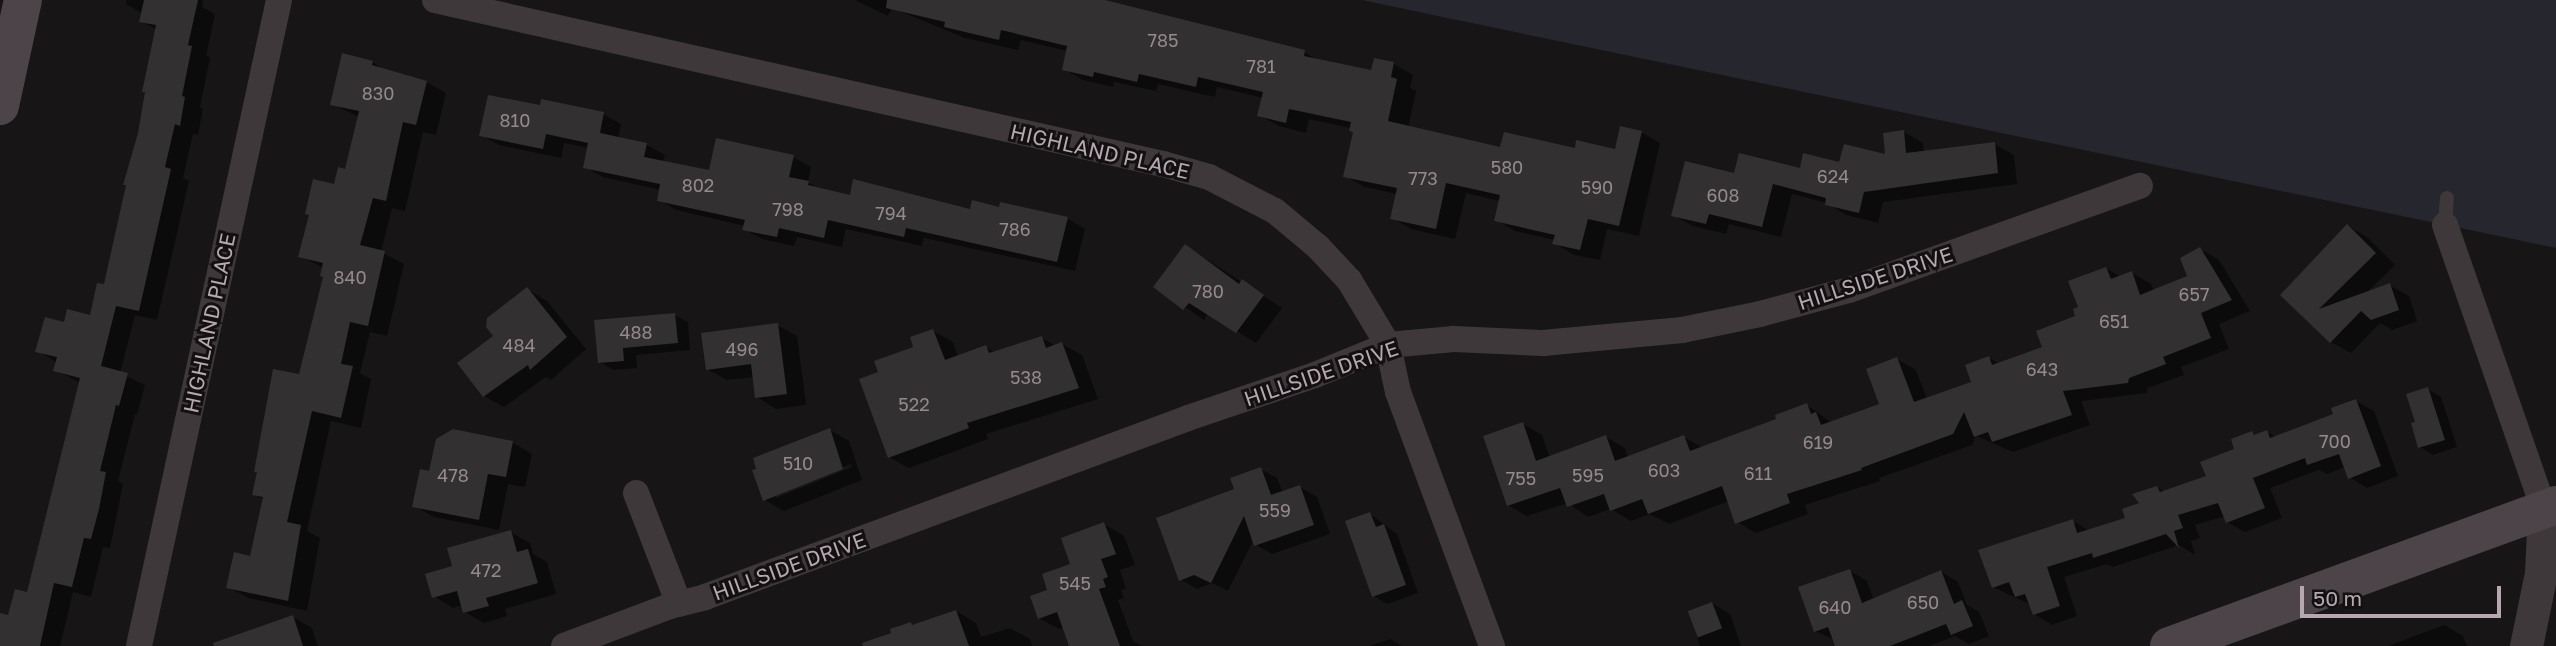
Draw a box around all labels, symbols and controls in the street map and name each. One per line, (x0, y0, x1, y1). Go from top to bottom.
house number: 785 (1148, 29, 1178, 51)
house number: 781 (1246, 55, 1276, 77)
house number: 830 (362, 82, 394, 104)
house number: 810 (500, 109, 530, 131)
street label: HIGHLAND PLACE (1008, 118, 1192, 184)
house number: 580 (1491, 156, 1523, 178)
house number: 624 (1817, 165, 1849, 187)
house number: 773 (1408, 167, 1438, 189)
house number: 802 (682, 174, 714, 196)
house number: 590 (1581, 176, 1613, 198)
house number: 608 (1706, 184, 1740, 206)
house number: 798 (772, 198, 804, 220)
house number: 794 (875, 202, 907, 224)
house number: 786 (999, 218, 1031, 240)
street label: HIGHLAND PLACE (178, 231, 240, 415)
street label: HILLSIDE DRIVE (1794, 241, 1956, 315)
house number: 840 (333, 266, 367, 288)
house number: 780 (1192, 280, 1224, 302)
house number: 657 (2179, 283, 2209, 305)
house number: 651 (2099, 310, 2129, 332)
house number: 488 (620, 321, 652, 343)
house number: 484 (503, 334, 535, 356)
street label: HILLSIDE DRIVE (1241, 335, 1401, 411)
house number: 496 (726, 338, 758, 360)
house number: 643 (2026, 358, 2058, 380)
house number: 538 (1010, 366, 1042, 388)
house number: 522 (898, 393, 930, 415)
house number: 700 (2319, 430, 2351, 452)
house number: 619 (1803, 431, 1833, 453)
house number: 510 (783, 452, 813, 474)
house number: 603 (1648, 459, 1680, 481)
house number: 611 (1744, 462, 1772, 484)
house number: 478 (437, 464, 469, 486)
house number: 595 (1572, 464, 1604, 486)
house number: 755 (1506, 467, 1536, 489)
house number: 559 (1259, 499, 1291, 521)
street label: HILLSIDE DRIVE (709, 527, 869, 605)
house number: 472 (471, 559, 501, 581)
house number: 545 (1059, 572, 1091, 594)
scale bar (2304, 572, 2505, 616)
text: 50 m (2313, 585, 2362, 611)
house number: 650 (1907, 591, 1939, 613)
house number: 640 (1818, 596, 1852, 618)

